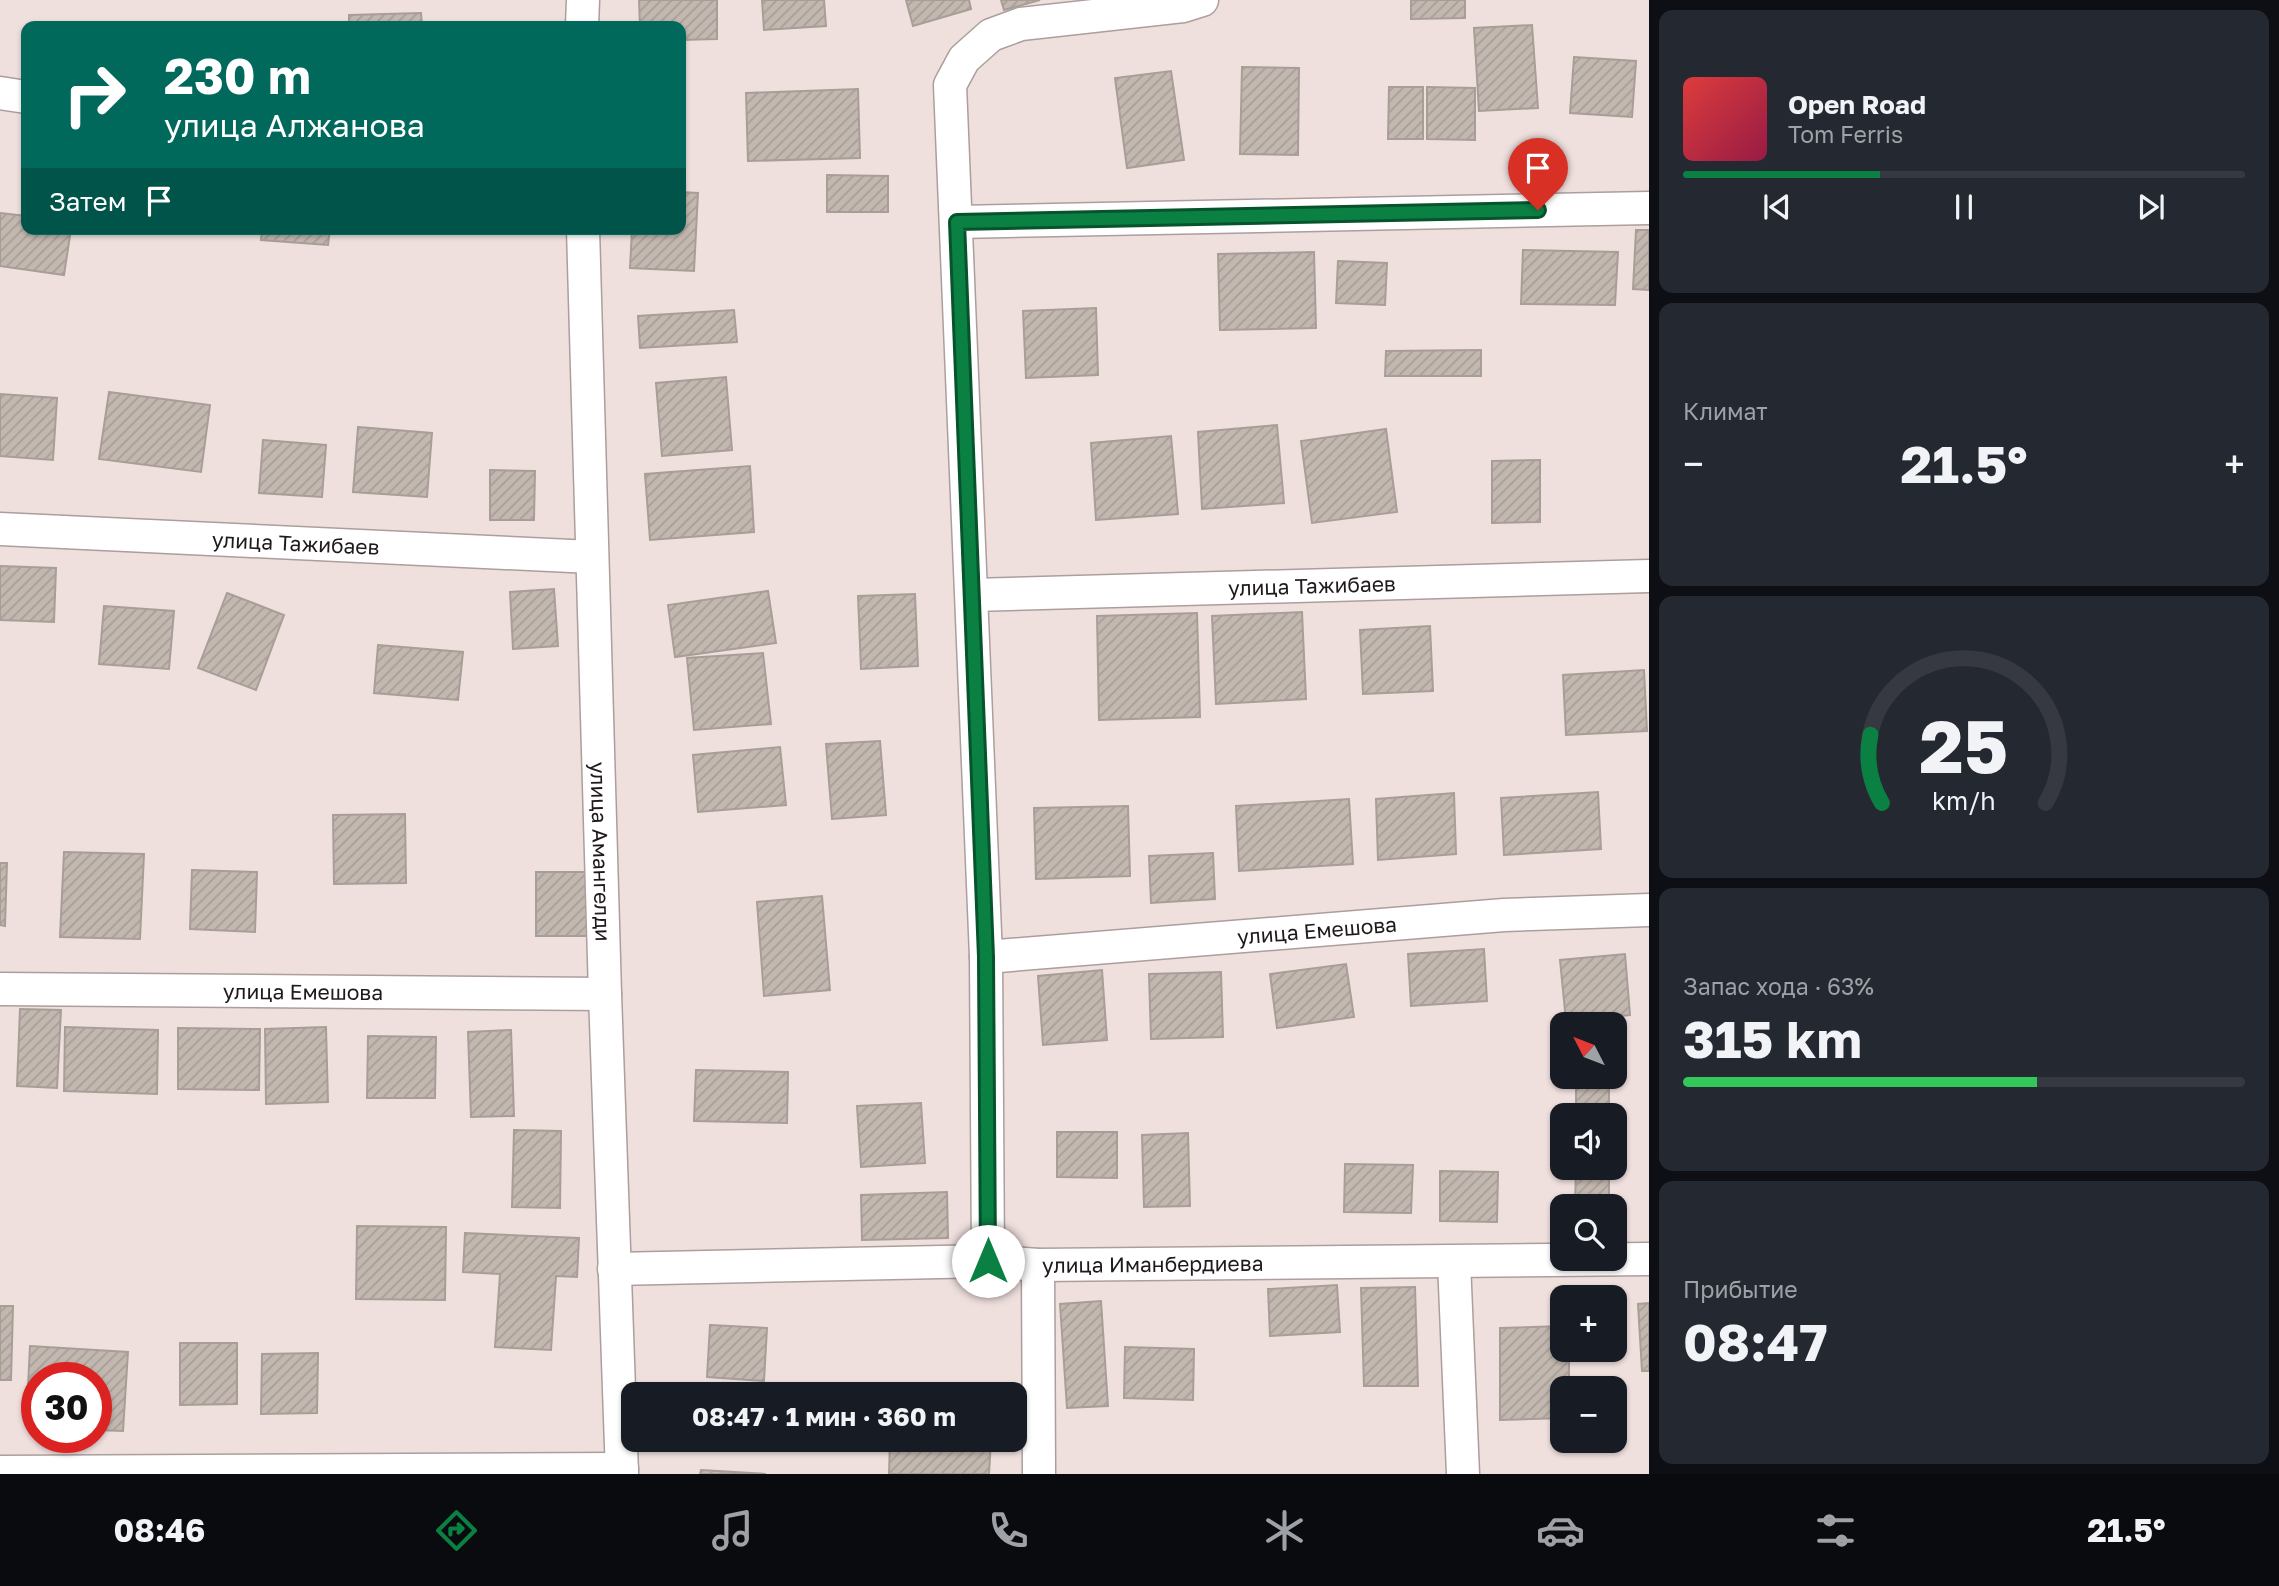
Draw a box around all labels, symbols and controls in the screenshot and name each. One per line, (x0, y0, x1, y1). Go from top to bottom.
text: 230 m (164, 46, 311, 105)
icon: right (49, 49, 140, 140)
text: Open Road (1788, 89, 1926, 120)
text: улица Алжанова (164, 106, 425, 144)
text: Tom Ferris (1788, 120, 1903, 148)
pin (1508, 138, 1568, 210)
icon: arrive (1519, 149, 1557, 187)
icon: arrive (140, 182, 178, 220)
text: Затем (49, 186, 126, 217)
icon: previous (1758, 188, 1796, 226)
icon: pause (1945, 188, 1983, 226)
icon: next (2132, 188, 2170, 226)
text: Климат (1683, 397, 1768, 425)
text: 21.5° (1900, 432, 2028, 494)
text: − (1683, 441, 1704, 486)
text: + (2224, 441, 2245, 486)
street label: улица Тажибаев (211, 526, 380, 560)
street label: улица Тажибаев (1228, 570, 1396, 601)
text: 25 (1920, 702, 2008, 789)
street label: улица Амангелди (585, 761, 616, 942)
text: km/h (1932, 785, 1996, 816)
street label: улица Емешова (1236, 911, 1398, 950)
text: Запас хода · 63% (1683, 972, 1874, 1000)
street label: улица Емешова (223, 978, 383, 1005)
text: 315 km (1683, 1007, 1862, 1069)
north arrow (1550, 1012, 1628, 1088)
map controls (1550, 1012, 1627, 1453)
button: sound (1550, 1103, 1627, 1180)
button: search (1550, 1194, 1627, 1271)
position arrow (951, 1224, 1025, 1298)
street label: улица Иманбердиева (1042, 1250, 1264, 1278)
text: Прибытие (1683, 1275, 1798, 1303)
button: + (1550, 1285, 1627, 1362)
text: 08:47 (1683, 1310, 1828, 1372)
speed limit sign: 30 (21, 1362, 112, 1453)
button: − (1550, 1376, 1627, 1453)
text: 08:47 · 1 мин · 360 m (692, 1401, 956, 1432)
icon: directions (432, 1506, 481, 1555)
icon: music (708, 1506, 757, 1555)
icon: phone (984, 1506, 1033, 1555)
icon: climate (1260, 1506, 1309, 1555)
icon: car (1536, 1506, 1585, 1555)
icon: filters (1811, 1506, 1860, 1555)
text: 08:46 (113, 1511, 205, 1549)
text: 21.5° (2087, 1511, 2166, 1549)

